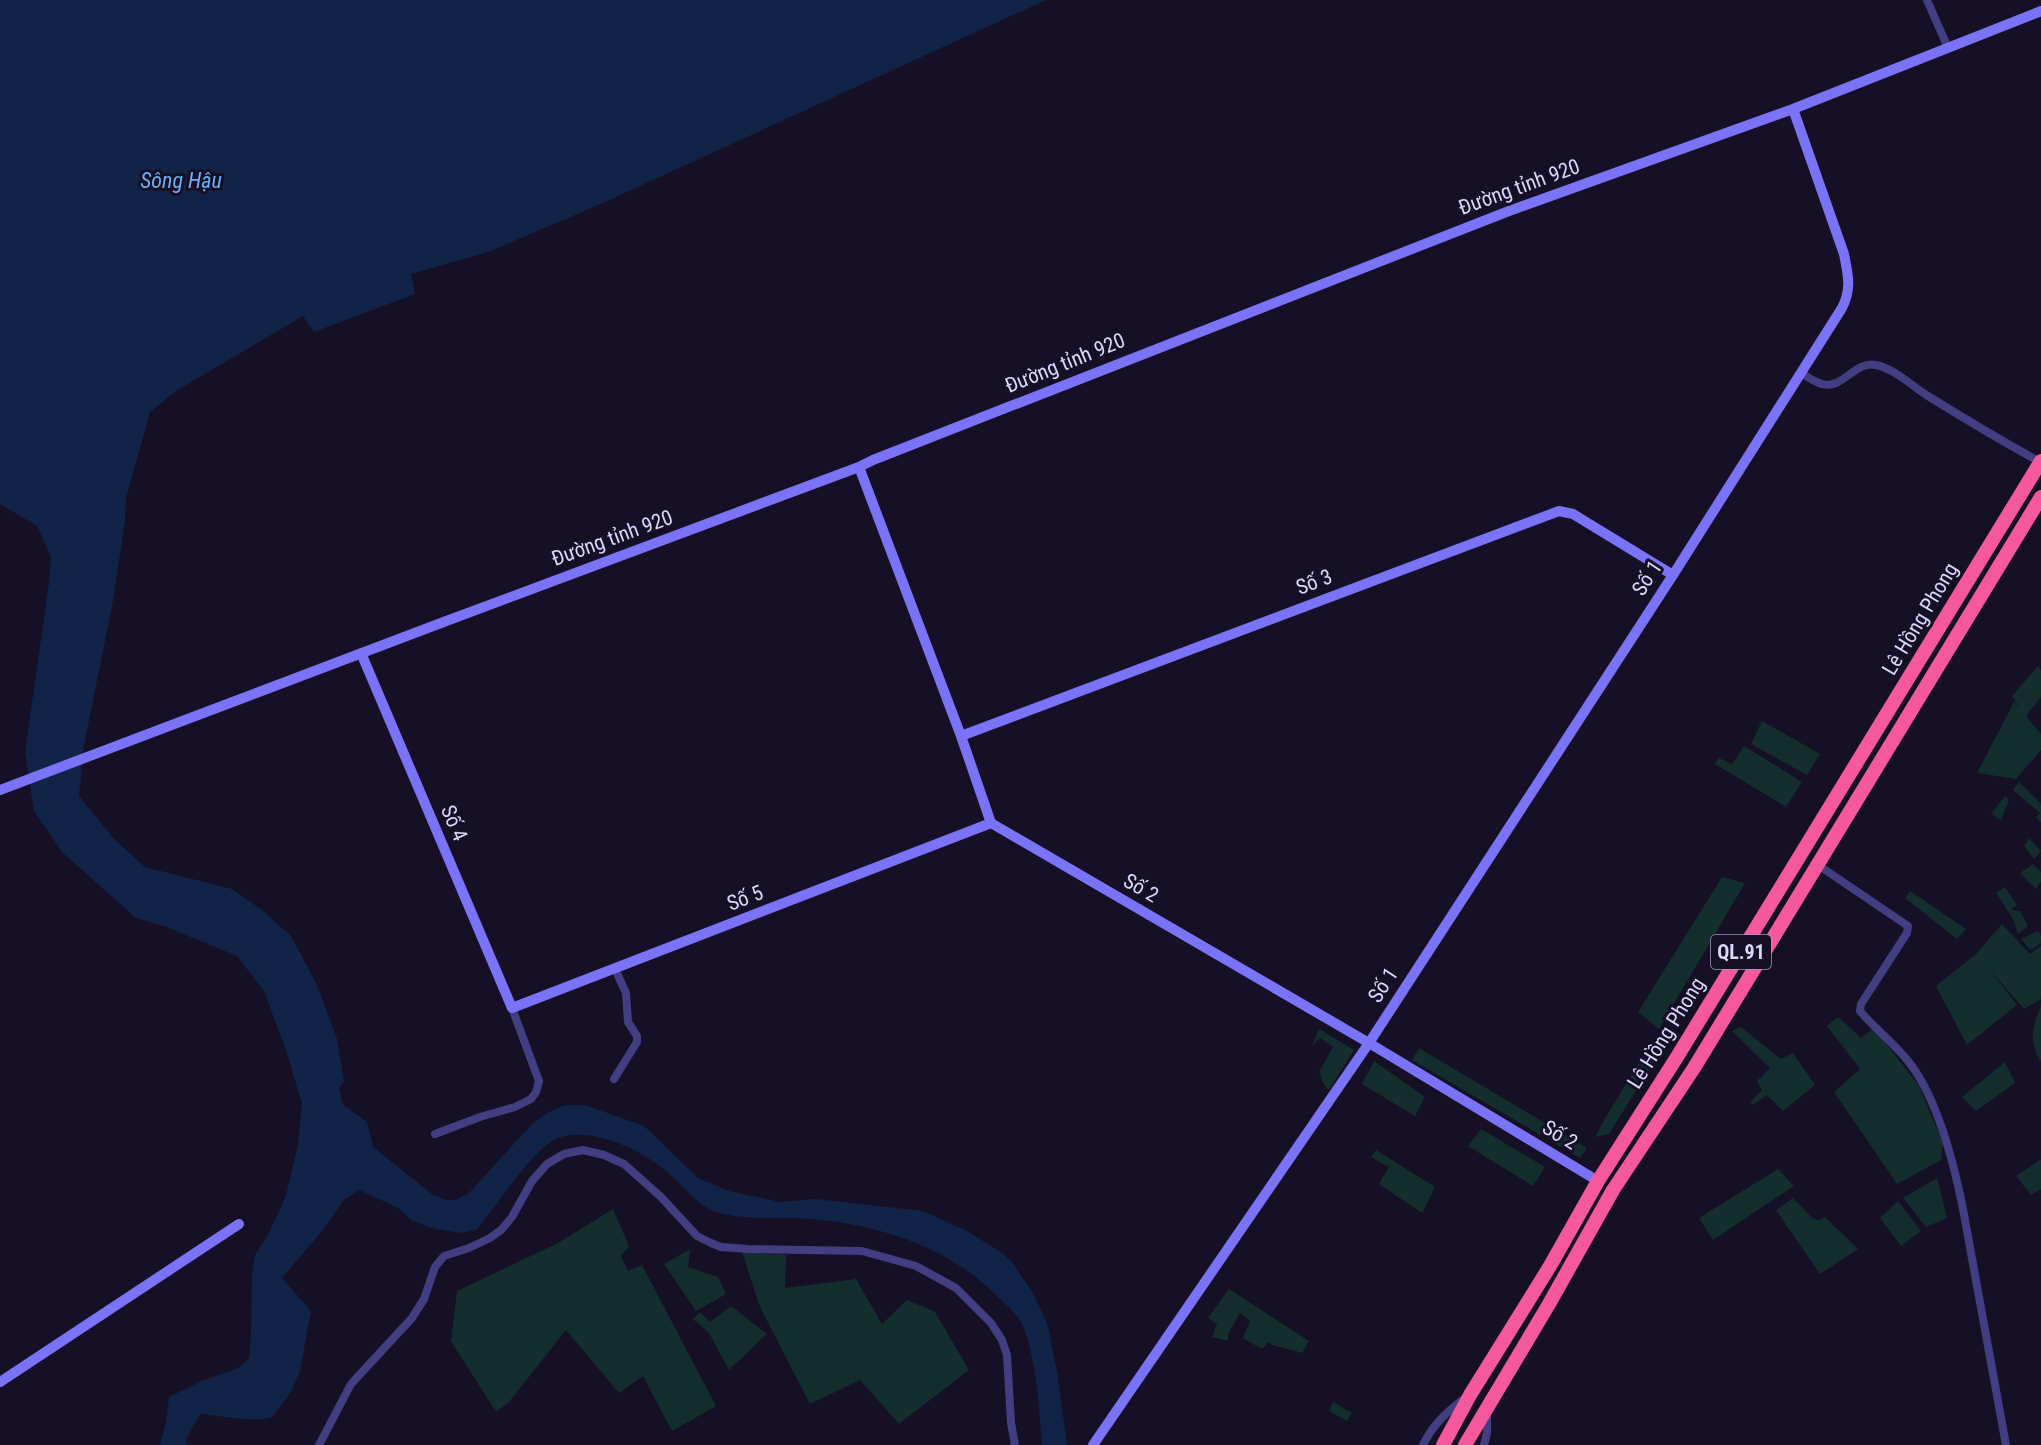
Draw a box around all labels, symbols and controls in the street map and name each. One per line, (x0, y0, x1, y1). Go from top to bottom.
street label: Đường tỉnh 920 (1455, 154, 1583, 220)
water label: Sông Hậu (140, 168, 222, 193)
street label: Đường tỉnh 920 (1002, 328, 1128, 398)
street label: Đường tỉnh 920 (548, 505, 676, 571)
street label: Số 1 (1627, 556, 1667, 600)
street label: Lê Hồng Phong (1877, 559, 1963, 679)
street label: Số 3 (1293, 564, 1335, 600)
street label: Số 4 (436, 801, 472, 845)
street label: Số 2 (1119, 868, 1163, 908)
street label: Số 5 (724, 880, 766, 916)
road number: QL.91 (1711, 935, 1771, 969)
street label: Số 1 (1363, 963, 1403, 1007)
street label: Lê Hồng Phong (1622, 973, 1710, 1093)
street label: Số 2 (1538, 1115, 1582, 1155)

